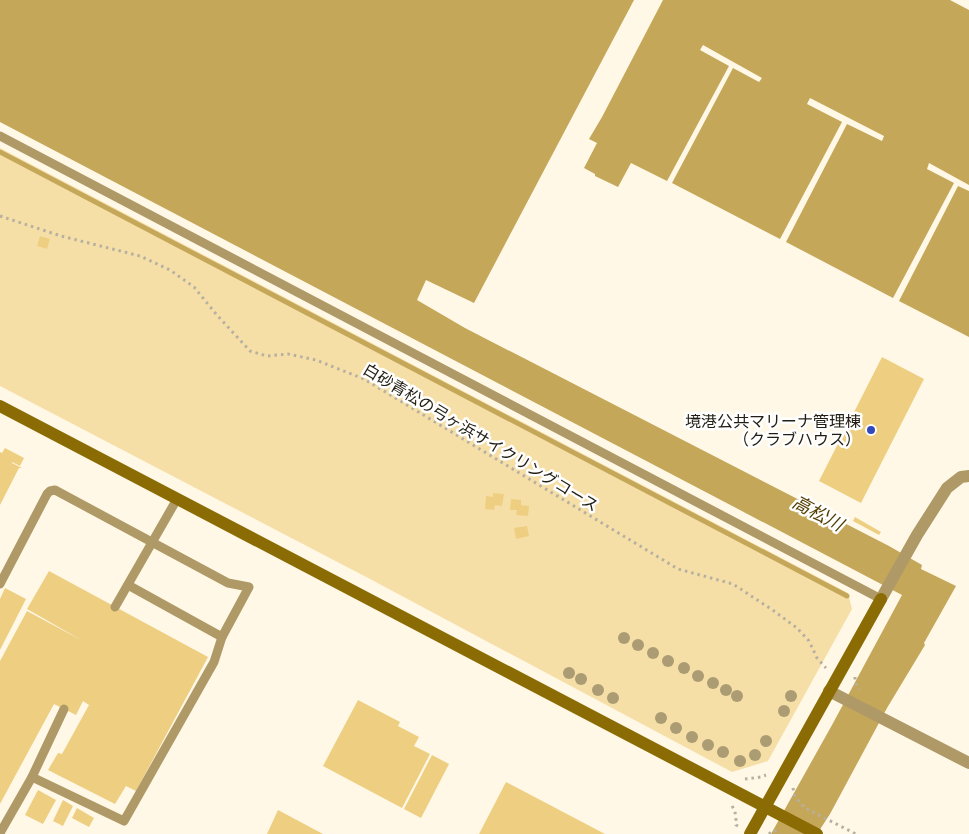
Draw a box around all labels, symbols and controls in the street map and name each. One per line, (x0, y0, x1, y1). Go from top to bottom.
street label: 白砂青松の弓ヶ浜サイクリングコース (360, 359, 602, 515)
place label: 境港公共マリーナ管理棟 （クラブハウス） (685, 411, 861, 449)
marker: 境港公共マリーナ管理棟 （クラブハウス） (865, 424, 877, 436)
water label: 高松川 (789, 490, 849, 537)

